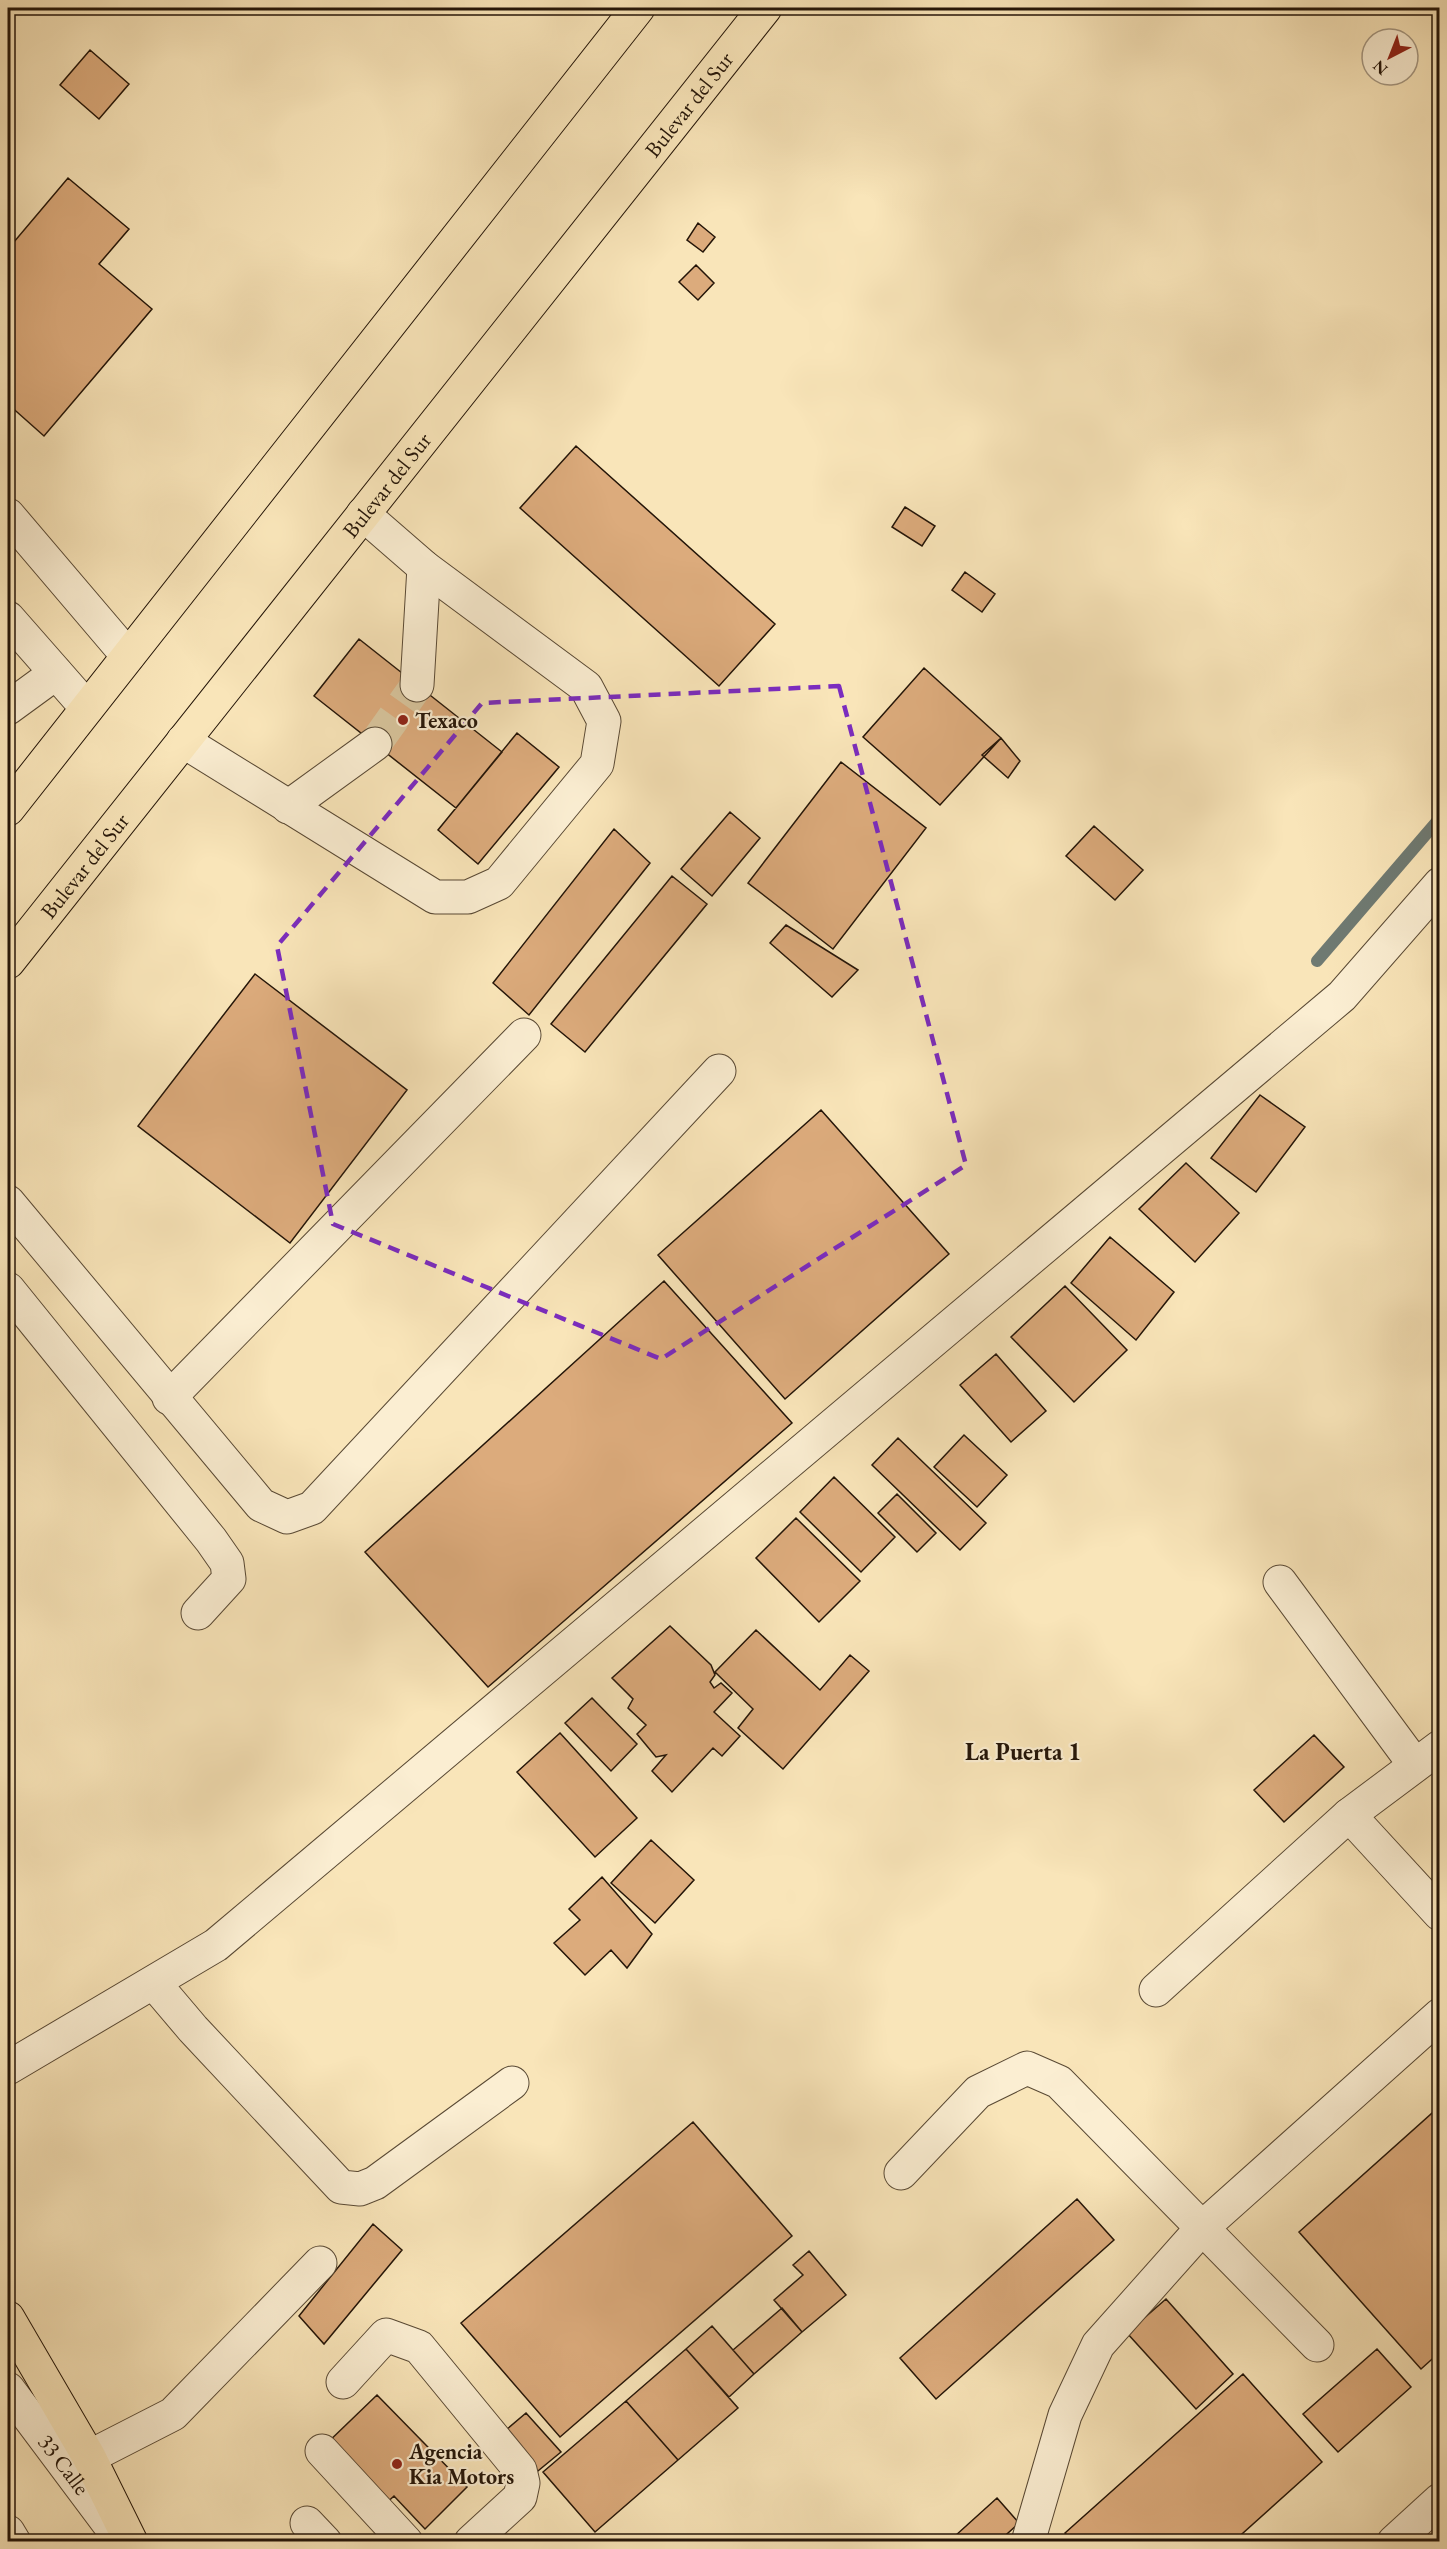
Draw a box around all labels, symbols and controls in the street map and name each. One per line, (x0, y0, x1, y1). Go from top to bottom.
north arrow (1360, 27, 1420, 87)
street label: Bulevar del Sur (638, 45, 740, 163)
text: N (1368, 56, 1392, 80)
street label: Bulevar del Sur (336, 426, 438, 544)
place label: Texaco (415, 706, 478, 735)
marker: Texaco (396, 713, 410, 727)
street label: Bulevar del Sur (34, 806, 136, 924)
district label: La Puerta 1 (965, 1736, 1081, 1767)
street label: 33 Calle (32, 2428, 97, 2501)
place label: Agencia Kia Motors (408, 2437, 514, 2491)
marker: Agencia Kia Motors (390, 2457, 404, 2471)

